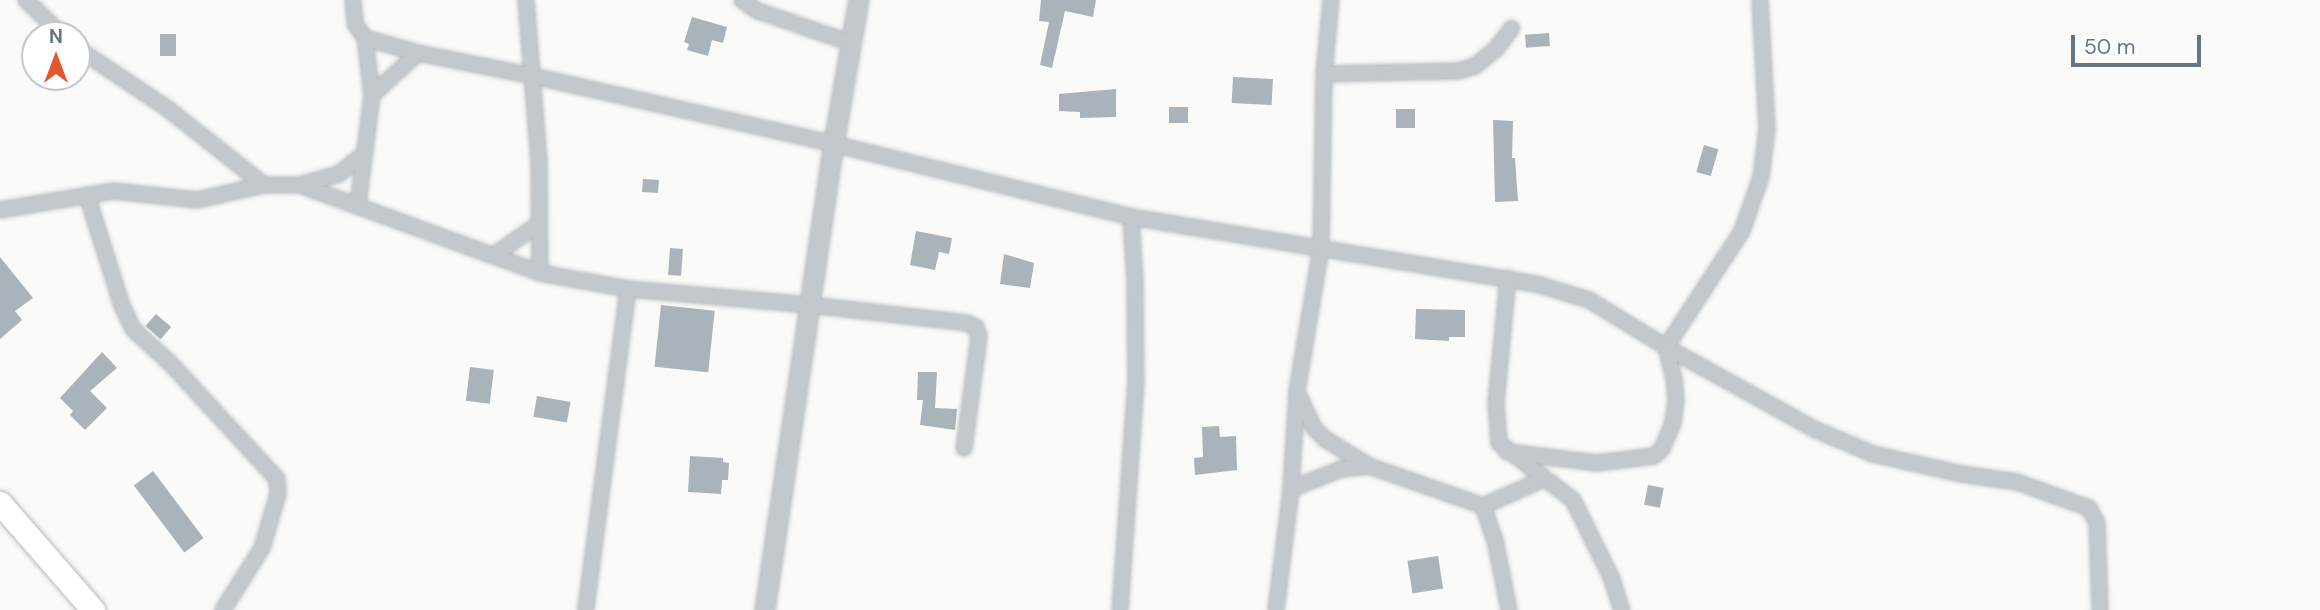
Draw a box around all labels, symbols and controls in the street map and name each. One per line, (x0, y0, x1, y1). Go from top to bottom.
north arrow (21, 21, 91, 91)
scale bar (2075, 21, 2204, 65)
text: N (49, 24, 63, 49)
text: 50 m (2084, 33, 2135, 61)

